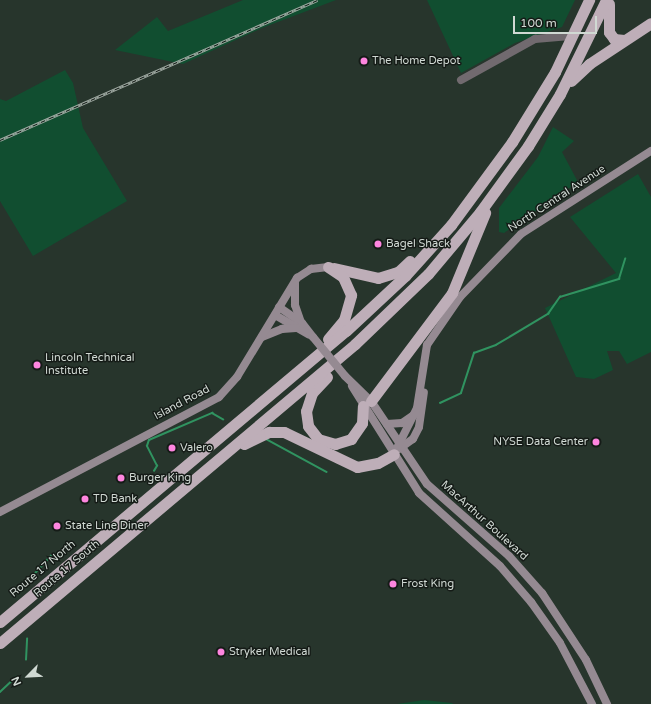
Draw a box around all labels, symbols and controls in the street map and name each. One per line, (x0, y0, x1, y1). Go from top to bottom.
scale bar (515, 8, 599, 34)
text: 100 m (520, 16, 557, 30)
place label: The Home Depot (372, 54, 461, 68)
marker: The Home Depot (359, 56, 369, 66)
street label: North Central Avenue (506, 163, 608, 235)
place label: Bagel Shack (386, 237, 450, 251)
marker: Bagel Shack (373, 239, 383, 249)
place label: Lincoln Technical Institute (45, 352, 135, 378)
marker: Lincoln Technical Institute (32, 360, 42, 370)
street label: Island Road (152, 383, 212, 423)
place label: NYSE Data Center (493, 435, 588, 449)
marker: NYSE Data Center (591, 437, 601, 447)
place label: Valero (180, 441, 213, 455)
marker: Valero (167, 443, 177, 453)
place label: Burger King (129, 471, 191, 485)
marker: Burger King (116, 473, 126, 483)
street label: MacArthur Boulevard (438, 478, 530, 564)
place label: TD Bank (93, 492, 137, 506)
marker: TD Bank (80, 494, 90, 504)
place label: State Line Diner (65, 519, 148, 533)
marker: State Line Diner (52, 521, 62, 531)
street label: Route 17 North (8, 538, 78, 600)
street label: Route 17 South (31, 538, 103, 600)
place label: Frost King (401, 577, 454, 591)
marker: Frost King (388, 579, 398, 589)
place label: Stryker Medical (229, 645, 310, 659)
marker: Stryker Medical (216, 647, 226, 657)
north arrow (8, 656, 48, 696)
text: N (9, 674, 24, 688)

